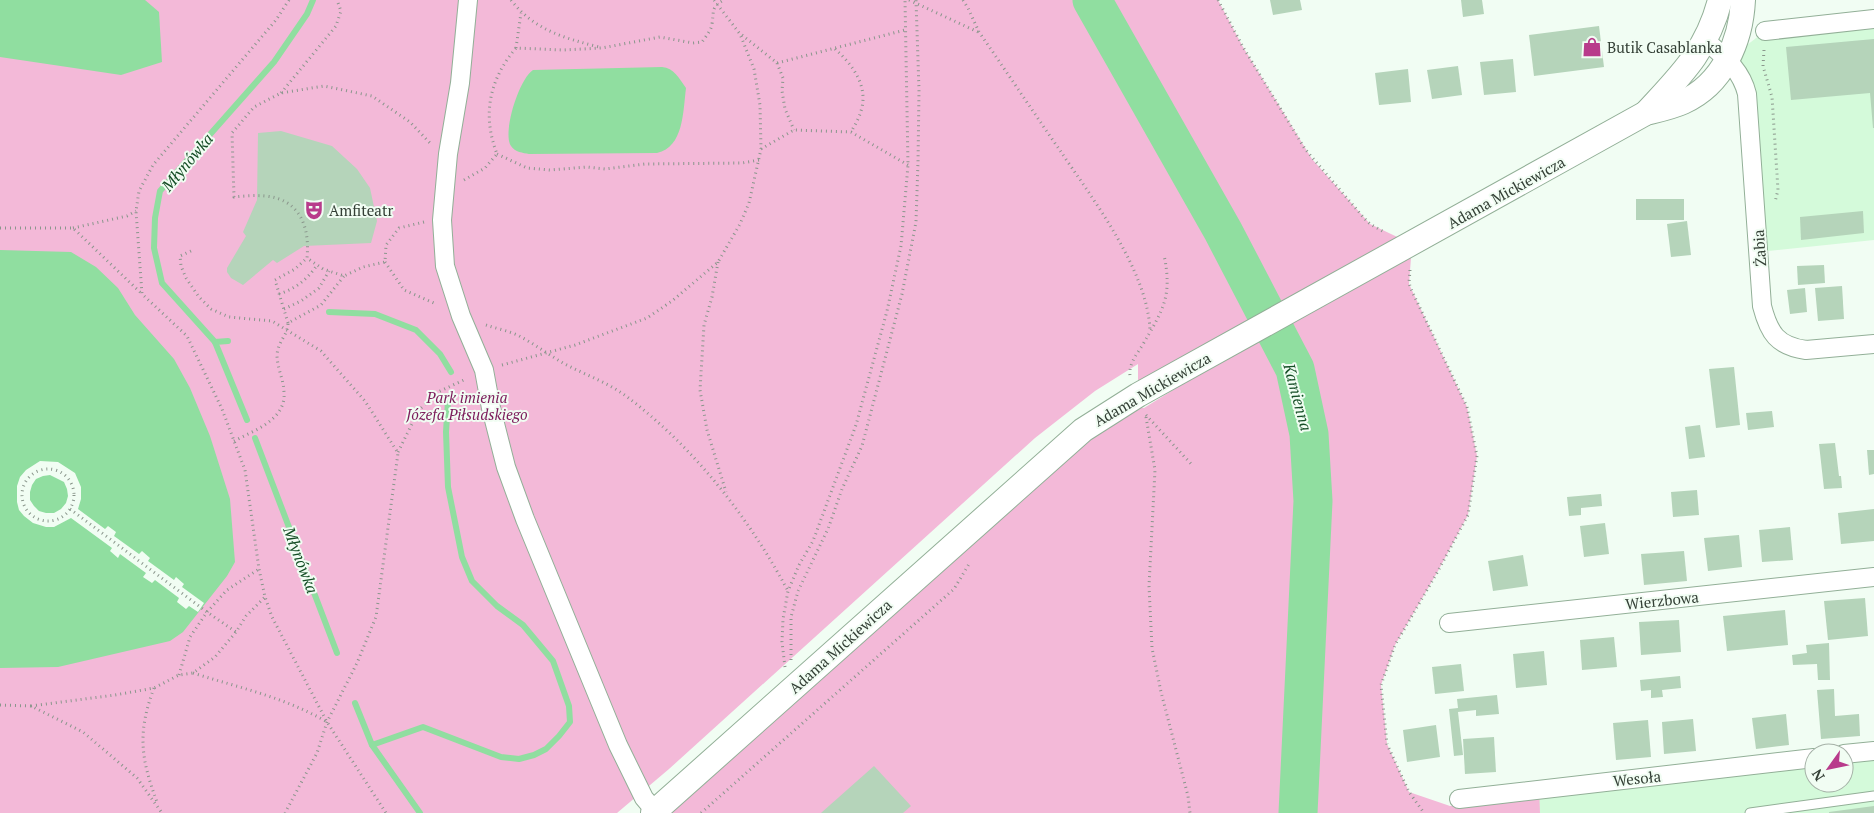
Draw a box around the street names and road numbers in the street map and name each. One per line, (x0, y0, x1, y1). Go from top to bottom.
street label: Adama Mickiewicza (1444, 151, 1569, 233)
street label: Żabia (1748, 228, 1770, 267)
street label: Adama Mickiewicza (1090, 347, 1214, 431)
street label: Wierzbowa (1624, 586, 1700, 614)
street label: Adama Mickiewicza (784, 594, 896, 697)
street label: Wesoła (1612, 766, 1662, 790)

